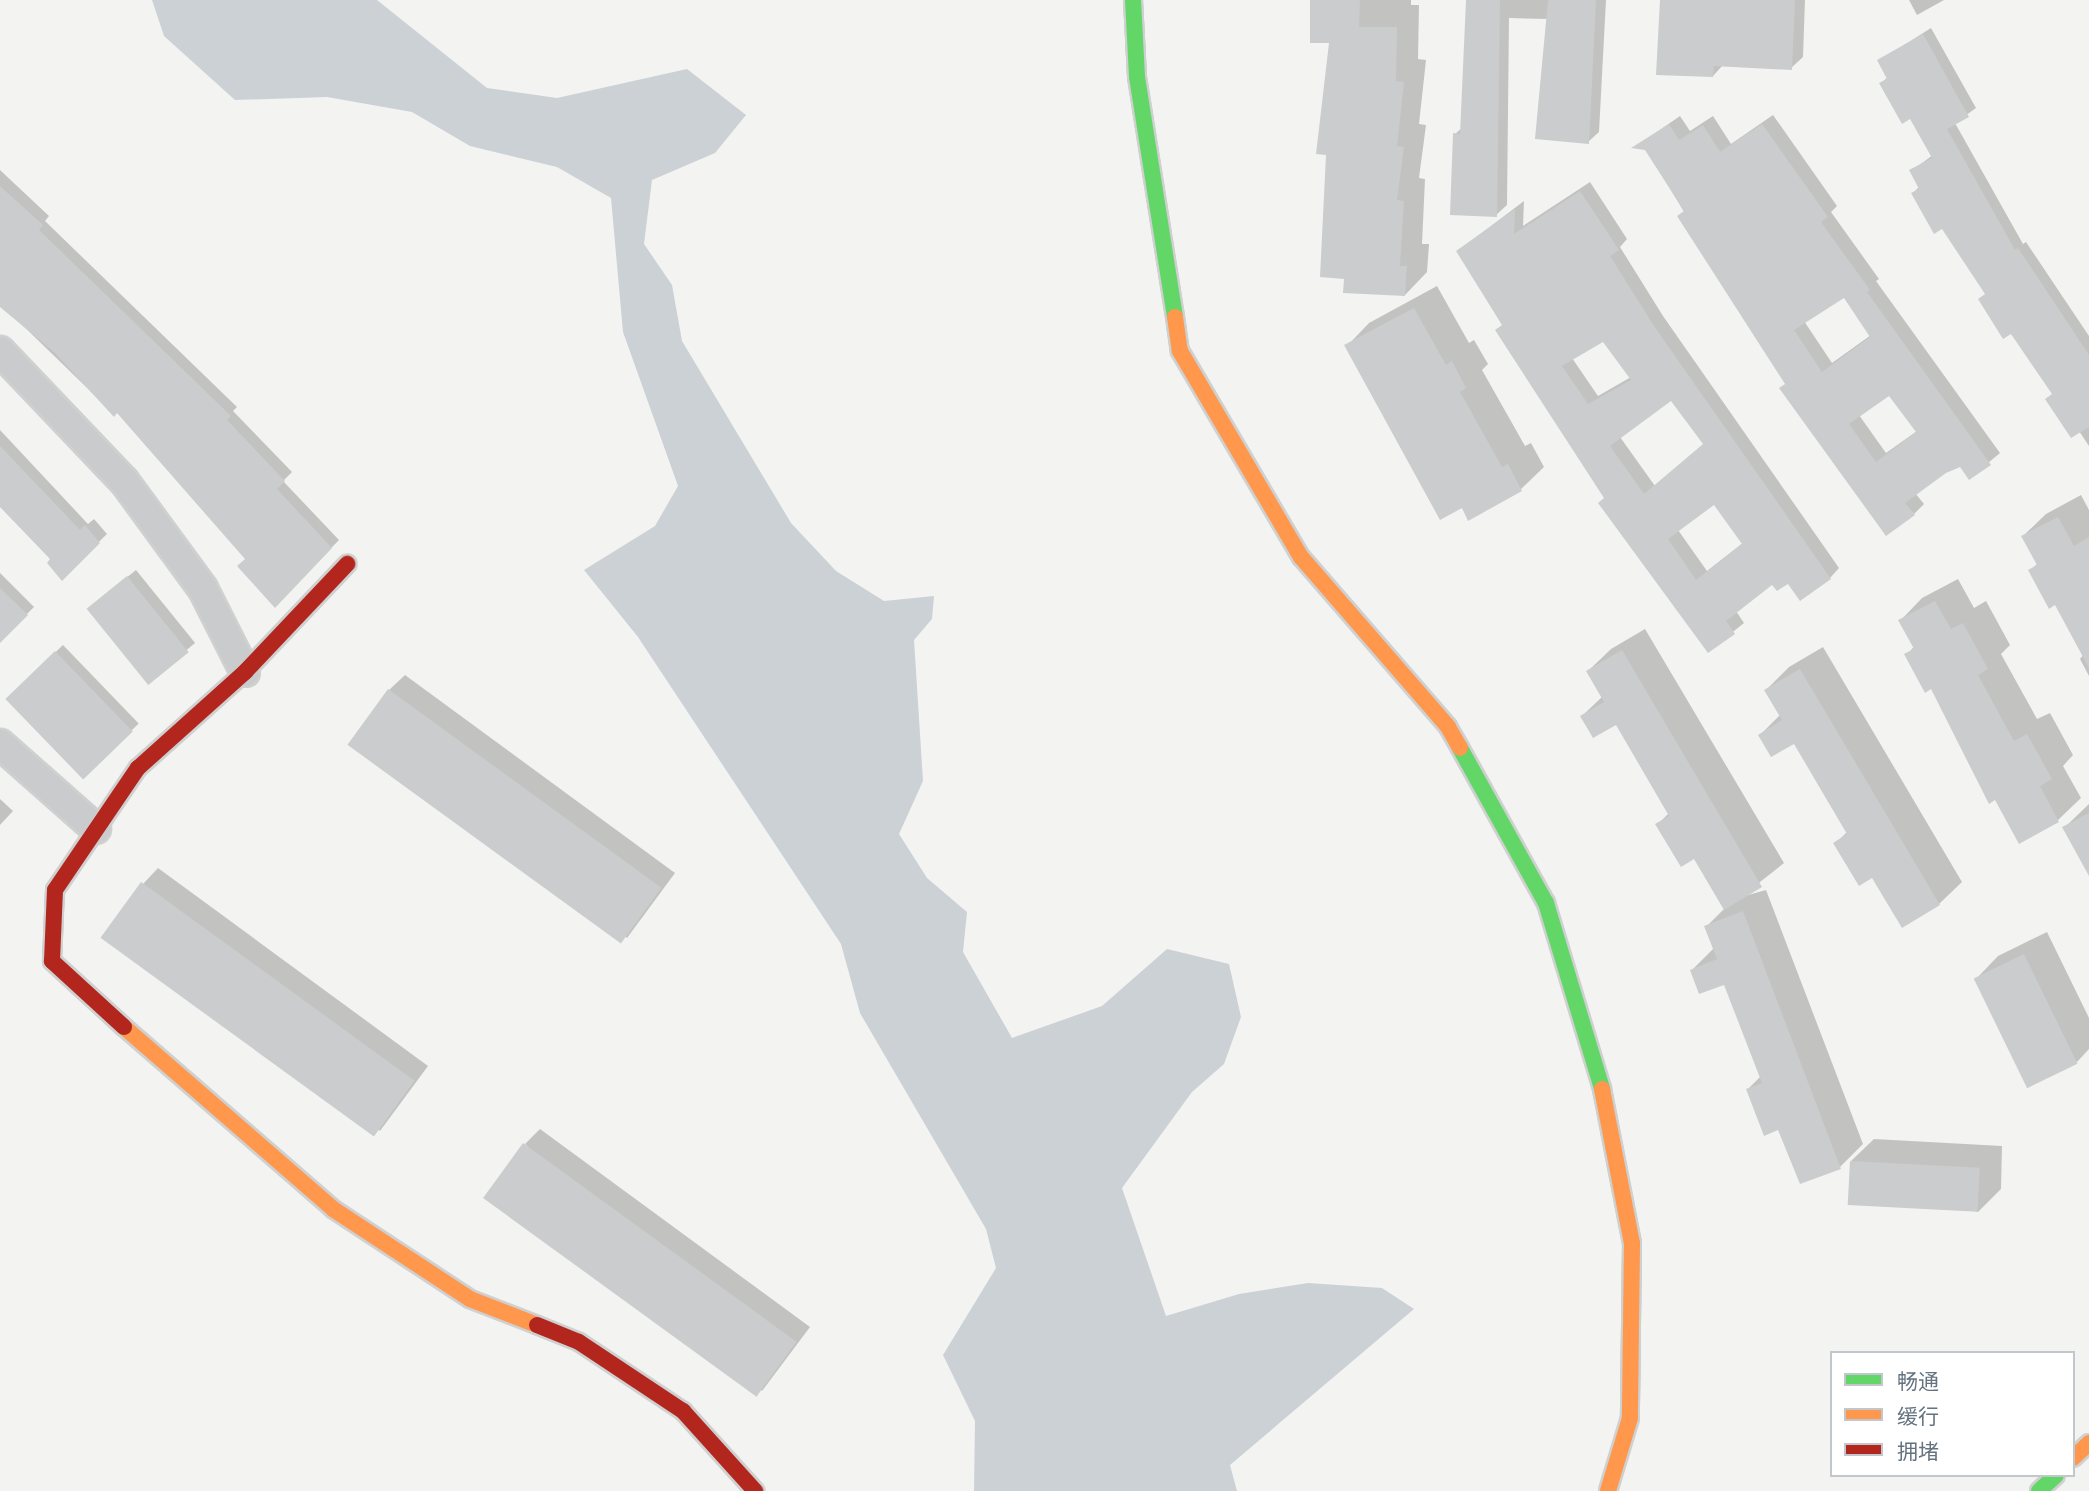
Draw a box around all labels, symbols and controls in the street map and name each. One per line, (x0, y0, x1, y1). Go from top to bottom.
legend (1830, 1351, 2075, 1477)
text: 畅通 (1897, 1368, 1939, 1395)
text: 缓行 (1897, 1403, 1939, 1430)
text: 拥堵 (1897, 1438, 1939, 1465)

